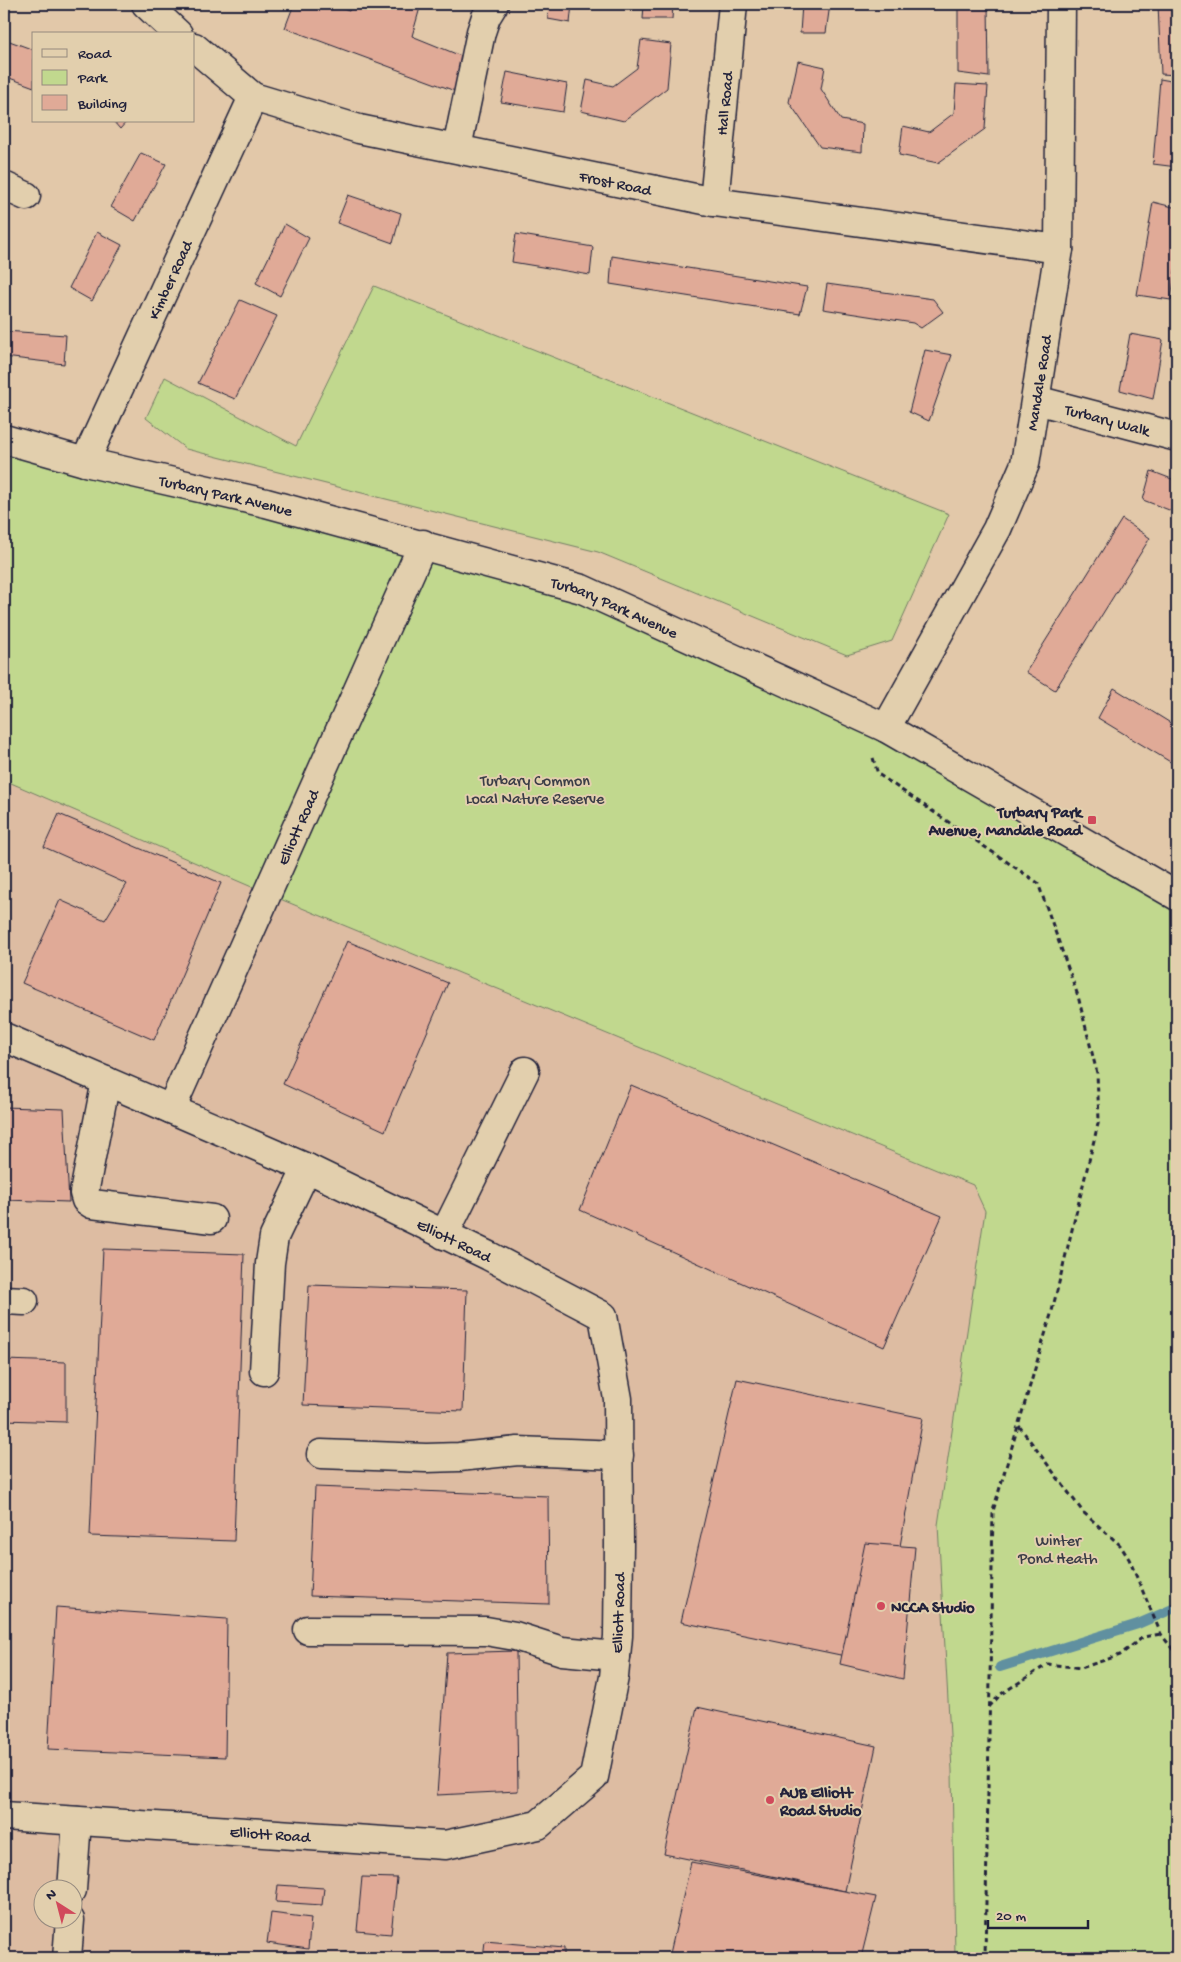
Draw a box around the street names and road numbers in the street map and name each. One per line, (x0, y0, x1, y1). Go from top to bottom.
street label: Hall Road (714, 69, 740, 136)
street label: Frost Road (576, 168, 654, 202)
street label: Kimber Road (146, 237, 199, 323)
street label: Mandale Road (1024, 332, 1058, 432)
street label: Turbary Walk (1061, 402, 1153, 443)
street label: Turbary Park Avenue (156, 473, 295, 523)
street label: Turbary Park Avenue (547, 575, 681, 645)
street label: Elliott Road (275, 786, 326, 869)
street label: Elliott Road (413, 1216, 495, 1269)
street label: Elliott Road (610, 1571, 631, 1654)
street label: Elliott Road (229, 1824, 312, 1849)

